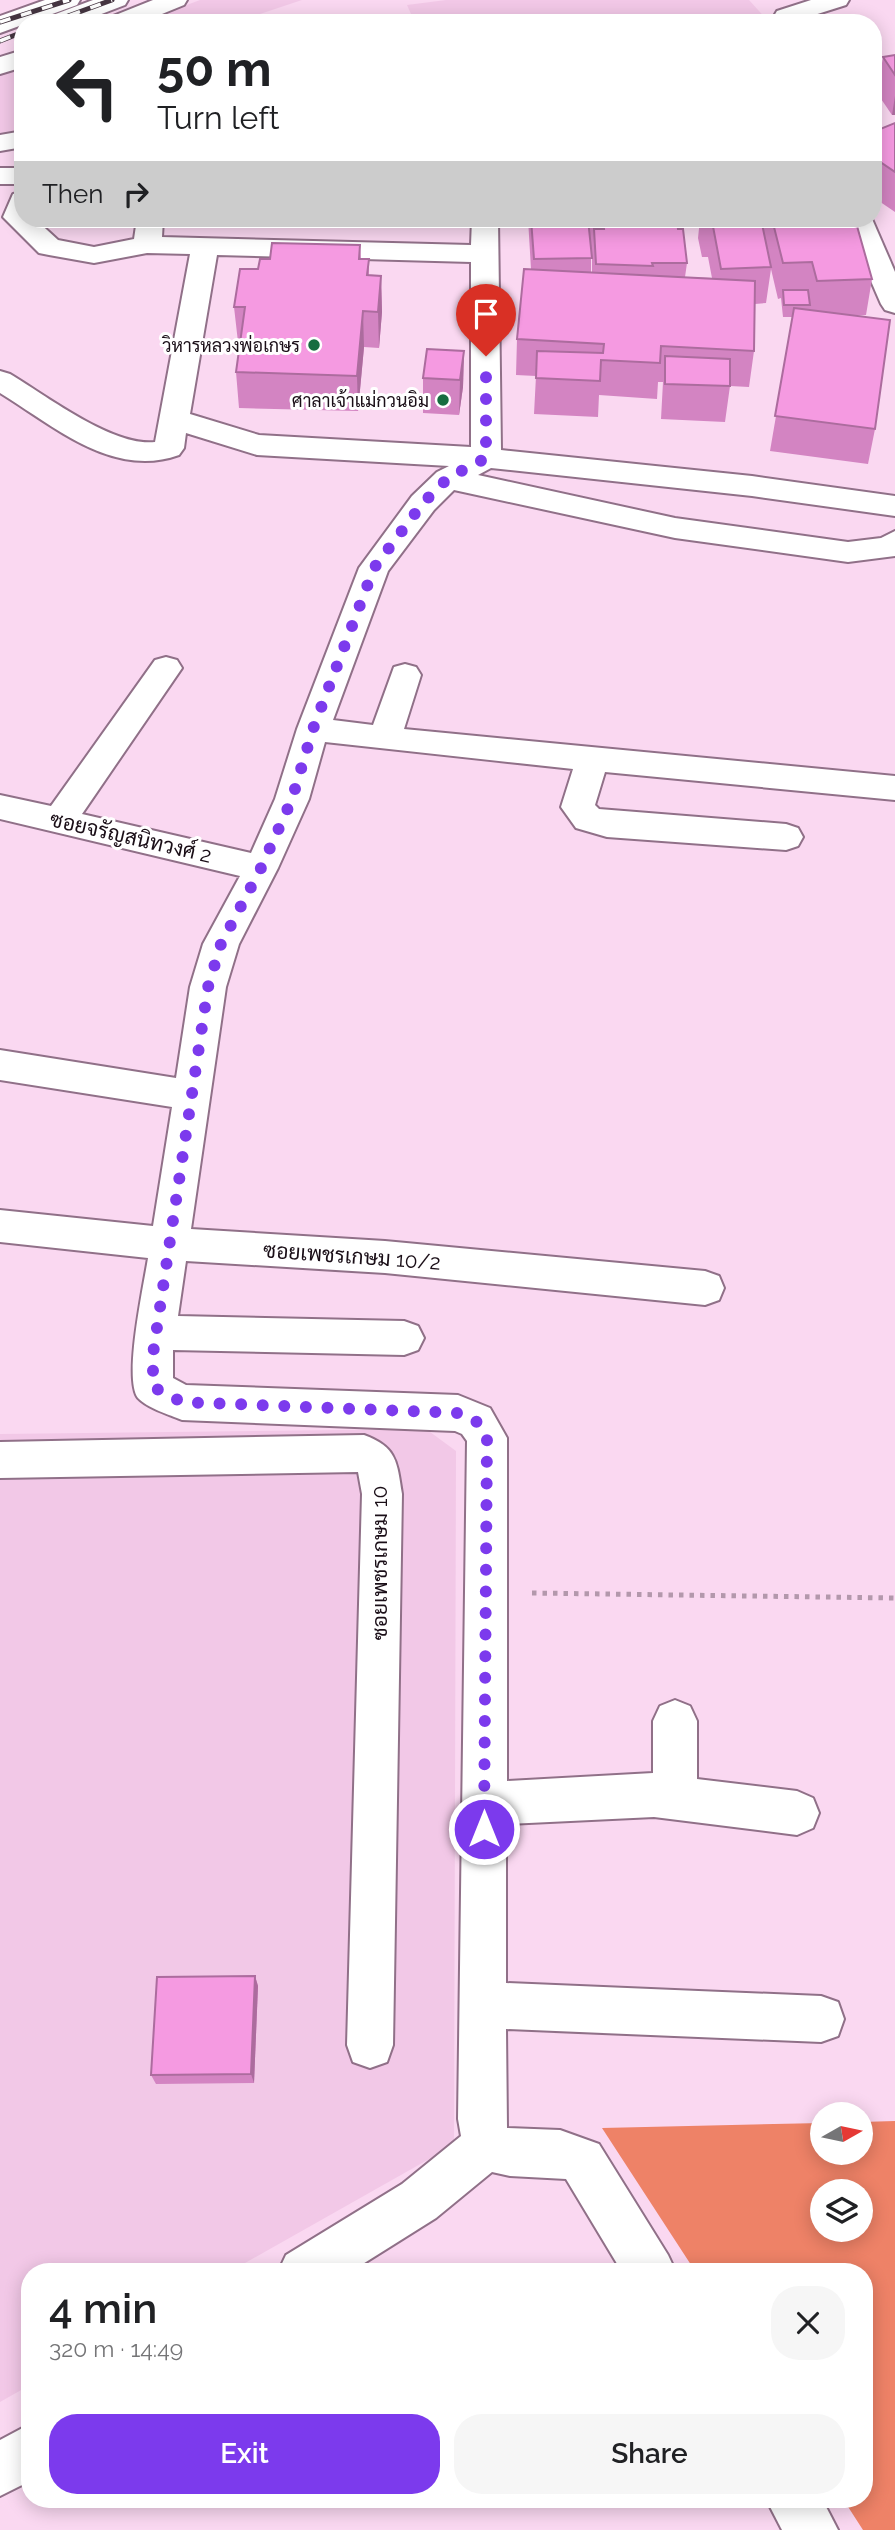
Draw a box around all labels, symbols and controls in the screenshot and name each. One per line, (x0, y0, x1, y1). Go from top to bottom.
text: 50 m (157, 40, 272, 97)
icon: left (42, 42, 133, 133)
text: Turn left (157, 99, 279, 136)
icon: right (117, 175, 155, 213)
text: Then (42, 179, 103, 209)
pin (456, 284, 516, 356)
icon: arrive (467, 295, 505, 333)
place label: วิหารหลวงพ่อเกษร (161, 334, 300, 356)
marker: วิหารหลวงพ่อเกษร (306, 337, 322, 353)
place label: ศาลาเจ้าแม่กวนอิม (292, 389, 429, 411)
marker: ศาลาเจ้าแม่กวนอิม (435, 392, 451, 408)
street label: ซอยจรัญสนิทวงศ์ 2 (48, 805, 214, 868)
street label: ซอยเพชรเกษม 10/2 (263, 1237, 441, 1275)
street label: ซอยเพชรเกษม 10 (367, 1486, 392, 1640)
position arrow (447, 1792, 521, 1866)
north arrow (810, 2102, 873, 2165)
map controls (810, 2102, 873, 2242)
button: layers (810, 2179, 873, 2242)
text: 4 min (49, 2284, 157, 2333)
button: close (771, 2286, 845, 2360)
text: 320 m · 14:49 (49, 2335, 183, 2362)
button: Exit (49, 2414, 440, 2494)
button: Share (454, 2414, 845, 2494)

